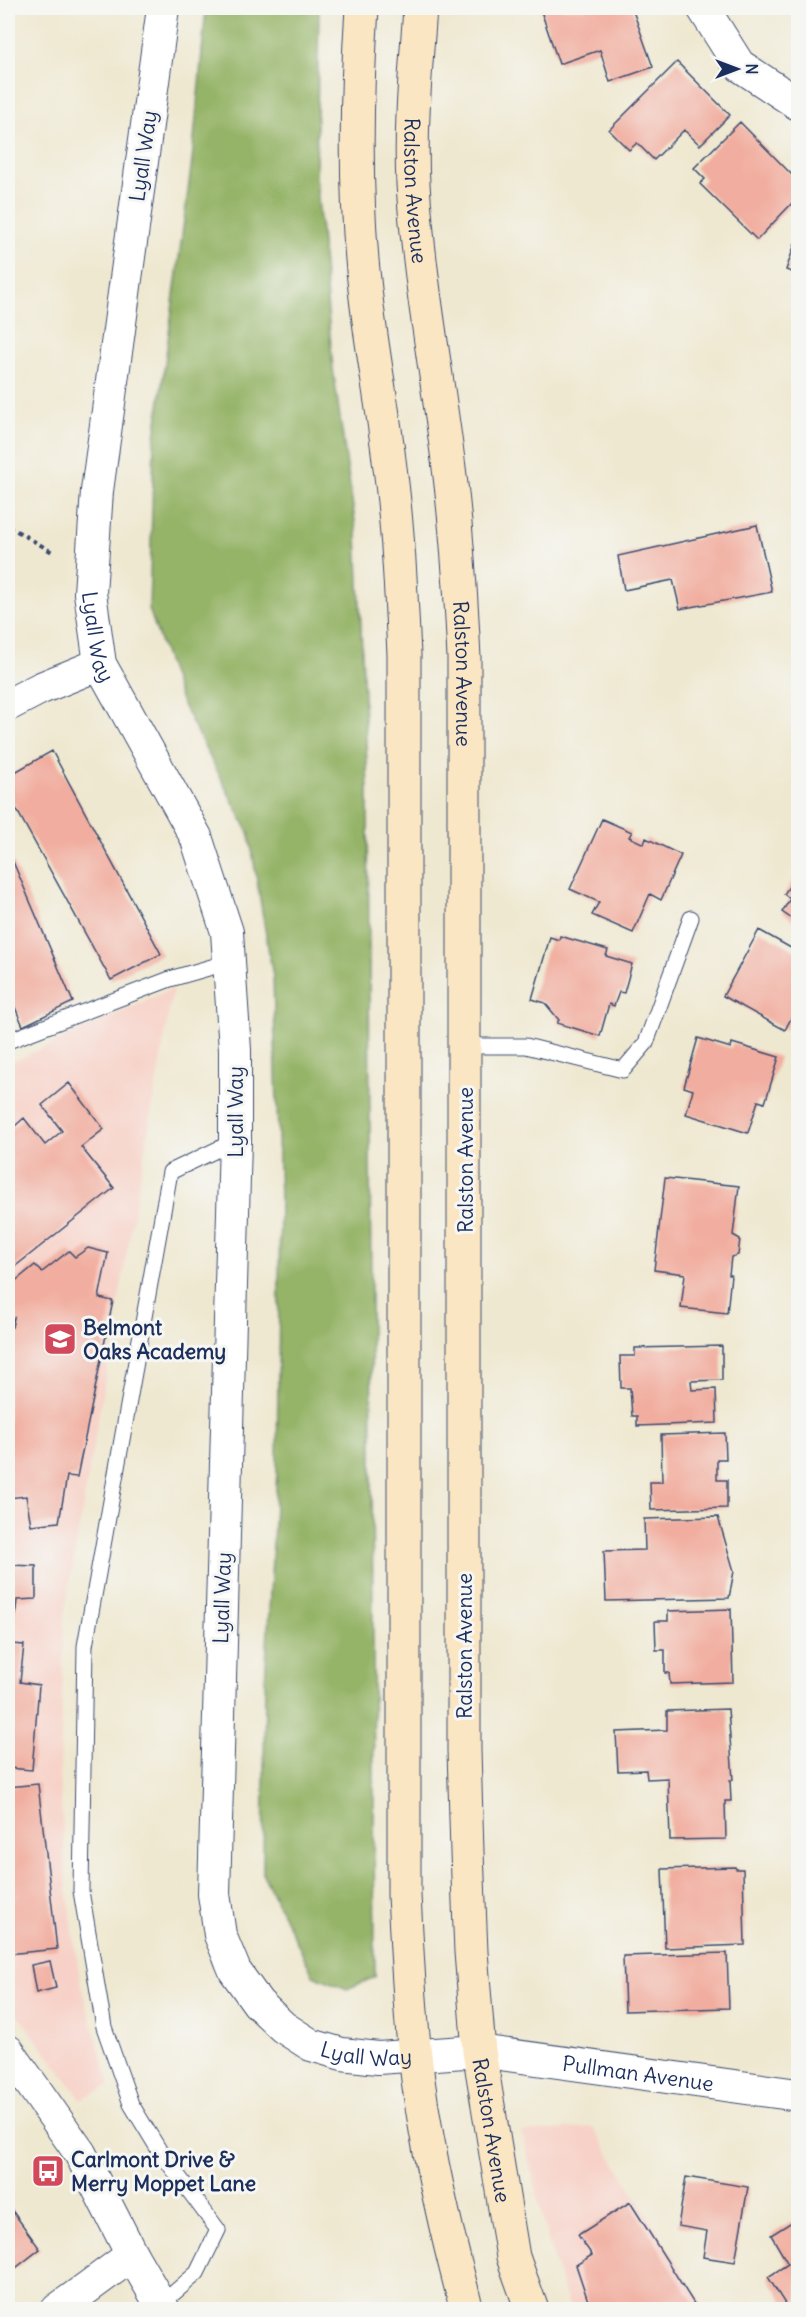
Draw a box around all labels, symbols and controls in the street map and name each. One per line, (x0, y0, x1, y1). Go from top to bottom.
north arrow (707, 39, 767, 99)
text: N (742, 63, 762, 75)
street label: Lyall Way (123, 109, 163, 203)
street label: Ralston Avenue (399, 117, 434, 265)
street label: Lyall Way (76, 590, 121, 687)
street label: Ralston Avenue (447, 600, 478, 747)
street label: Lyall Way (222, 1066, 249, 1158)
street label: Ralston Avenue (452, 1087, 479, 1233)
place label: Belmont Oaks Academy (83, 1314, 226, 1365)
school or university icon: Belmont Oaks Academy (42, 1321, 78, 1357)
street label: Lyall Way (207, 1552, 237, 1644)
street label: Ralston Avenue (451, 1573, 478, 1719)
street label: Lyall Way (317, 2035, 413, 2072)
street label: Pullman Avenue (561, 2049, 715, 2097)
street label: Ralston Avenue (467, 2056, 517, 2204)
place label: Carlmont Drive & Merry Moppet Lane (71, 2146, 256, 2197)
bus stop icon: Carlmont Drive & Merry Moppet Lane (30, 2153, 66, 2189)

